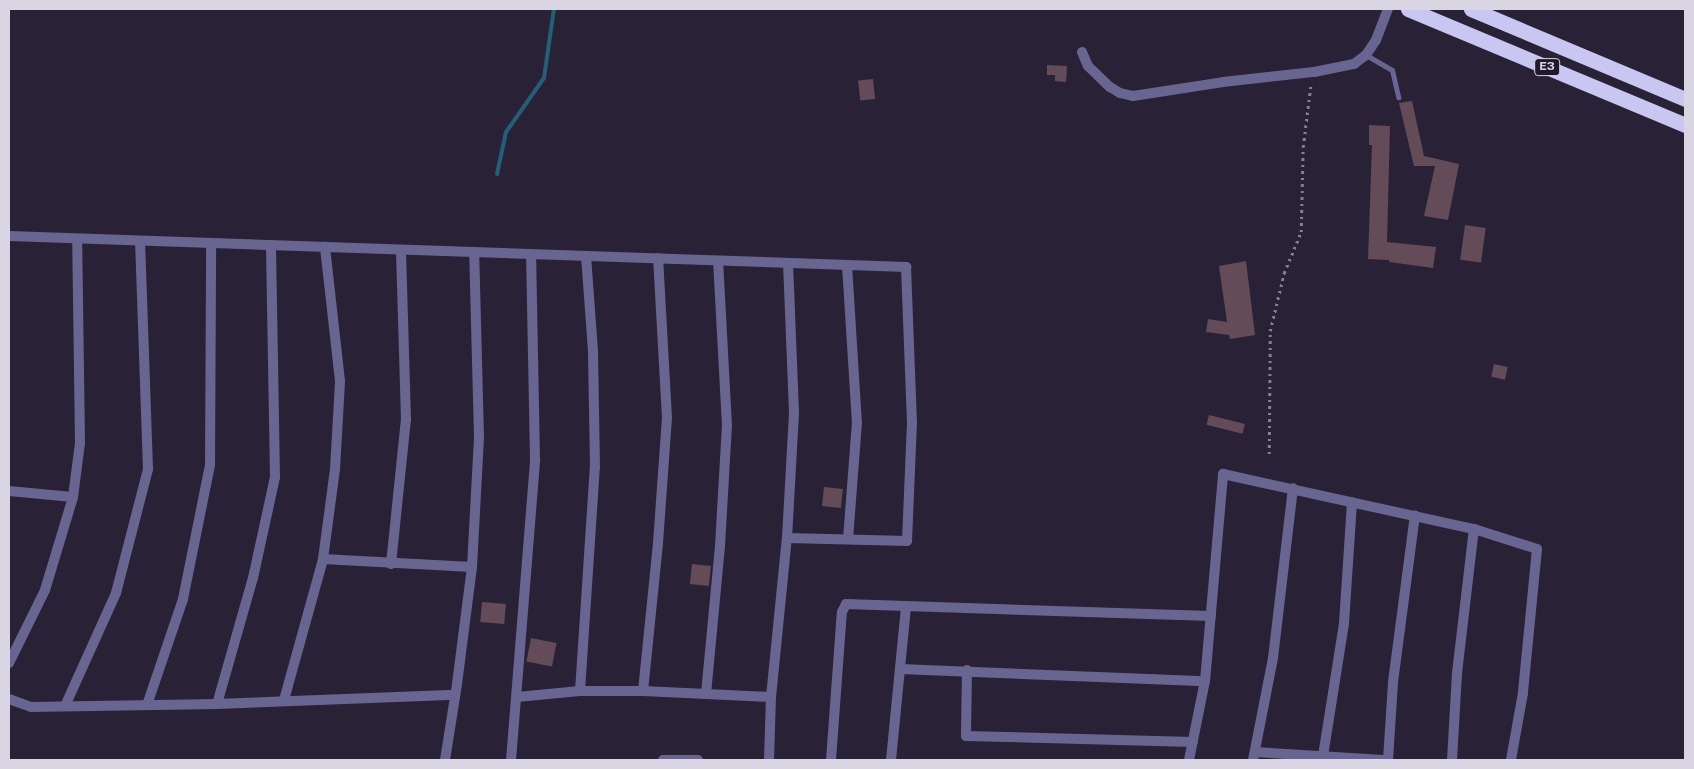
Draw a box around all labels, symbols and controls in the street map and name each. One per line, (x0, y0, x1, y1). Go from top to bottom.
road number: E3 (1533, 58, 1561, 76)

